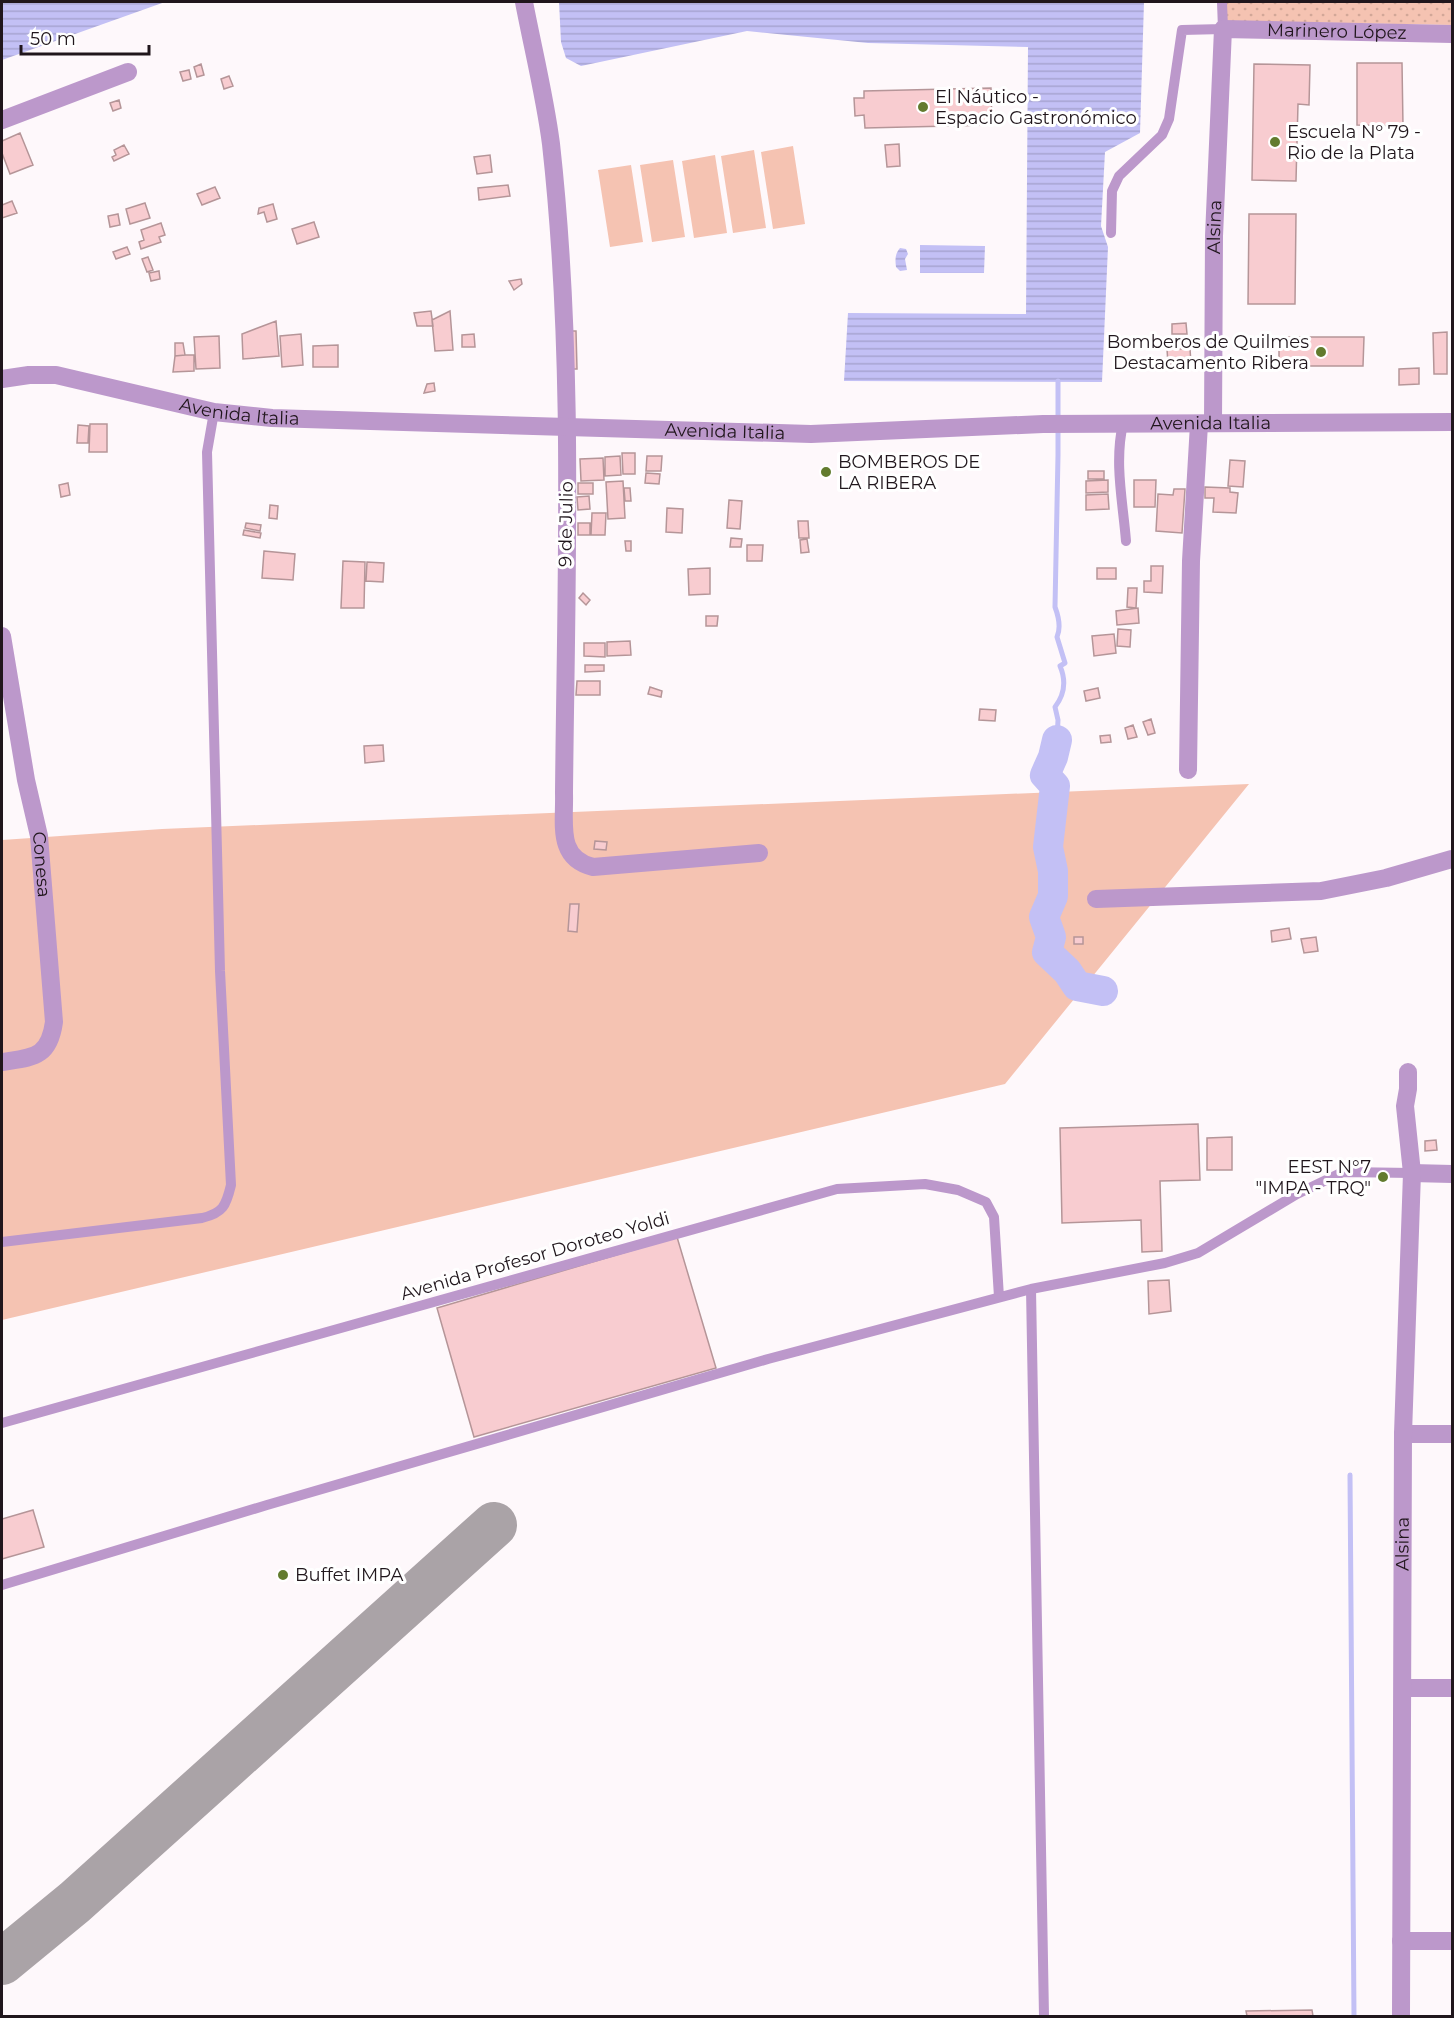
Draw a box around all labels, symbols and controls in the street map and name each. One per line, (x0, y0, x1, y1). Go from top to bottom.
scale bar (21, 18, 148, 56)
street label: Marinero López (1267, 19, 1407, 44)
text: 50 m (30, 28, 76, 50)
place label: El Náutico - Espacio Gastronómico (935, 86, 1137, 129)
marker: El Náutico - Espacio Gastronómico (916, 100, 930, 114)
place label: Escuela Nº 79 - Rio de la Plata (1287, 121, 1421, 164)
marker: Escuela Nº 79 - Rio de la Plata (1268, 135, 1282, 149)
street label: Alsina (1203, 199, 1227, 254)
place label: Bomberos de Quilmes Destacamento Ribera (1107, 331, 1309, 374)
marker: Bomberos de Quilmes Destacamento Ribera (1314, 345, 1328, 359)
street label: Avenida Italia (177, 393, 300, 430)
street label: Avenida Italia (1150, 412, 1271, 434)
street label: Avenida Italia (664, 419, 786, 444)
place label: BOMBEROS DE LA RIBERA (838, 451, 980, 494)
marker: BOMBEROS DE LA RIBERA (819, 465, 833, 479)
street label: 9 de Julio (554, 481, 578, 567)
street label: Conesa (28, 831, 55, 898)
place label: EEST N°7 "IMPA - TRQ" (1255, 1156, 1371, 1199)
marker: EEST N°7 "IMPA - TRQ" (1376, 1170, 1390, 1184)
street label: Avenida Profesor Doroteo Yoldi (398, 1207, 672, 1305)
street label: Alsina (1392, 1517, 1414, 1571)
place label: Buffet IMPA (295, 1564, 403, 1586)
marker: Buffet IMPA (276, 1568, 290, 1582)

